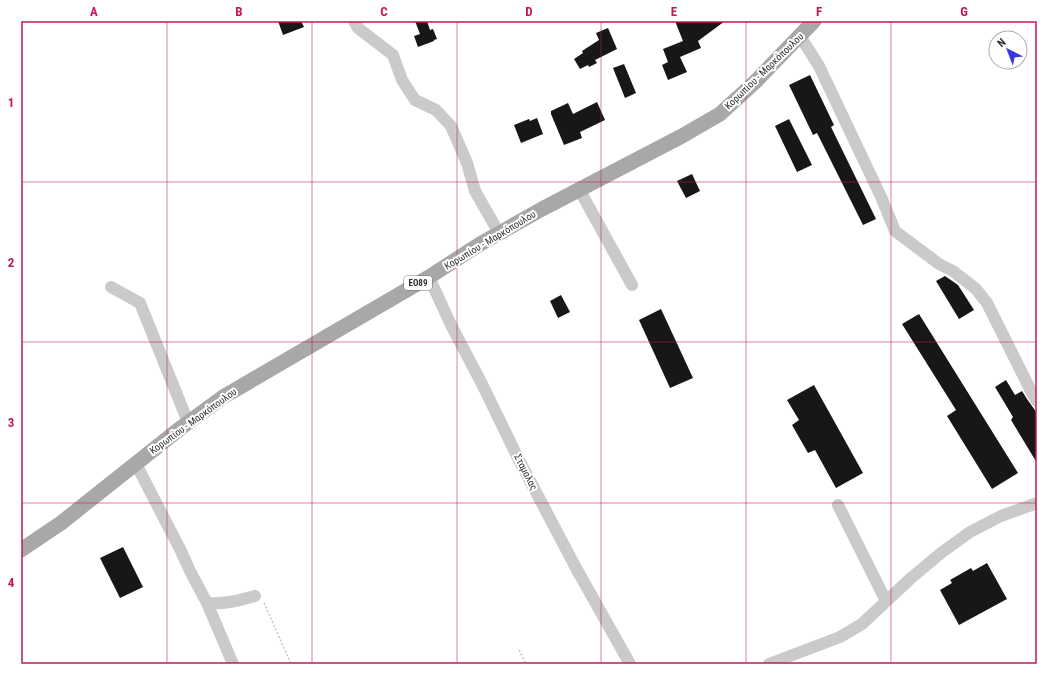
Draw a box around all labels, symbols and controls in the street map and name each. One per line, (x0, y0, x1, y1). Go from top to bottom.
text: A (90, 4, 98, 19)
text: B (235, 4, 243, 19)
text: C (380, 4, 388, 19)
text: D (525, 4, 533, 19)
text: E (671, 4, 678, 19)
text: F (816, 4, 822, 19)
text: G (960, 4, 968, 19)
north arrow (988, 30, 1028, 70)
street label: Κορωπίου - Μαρκόπουλου (723, 31, 806, 111)
text: N (995, 36, 1009, 50)
text: 1 (8, 95, 14, 110)
street label: Κορωπίου - Μαρκόπουλου (442, 208, 538, 272)
text: 2 (8, 255, 15, 270)
road number: ΕΟ89 (404, 276, 432, 290)
street label: Κορωπίου - Μαρκόπουλου (147, 386, 239, 456)
text: 3 (8, 415, 14, 430)
street label: Σταμαλας (511, 452, 540, 493)
text: 4 (8, 575, 15, 590)

